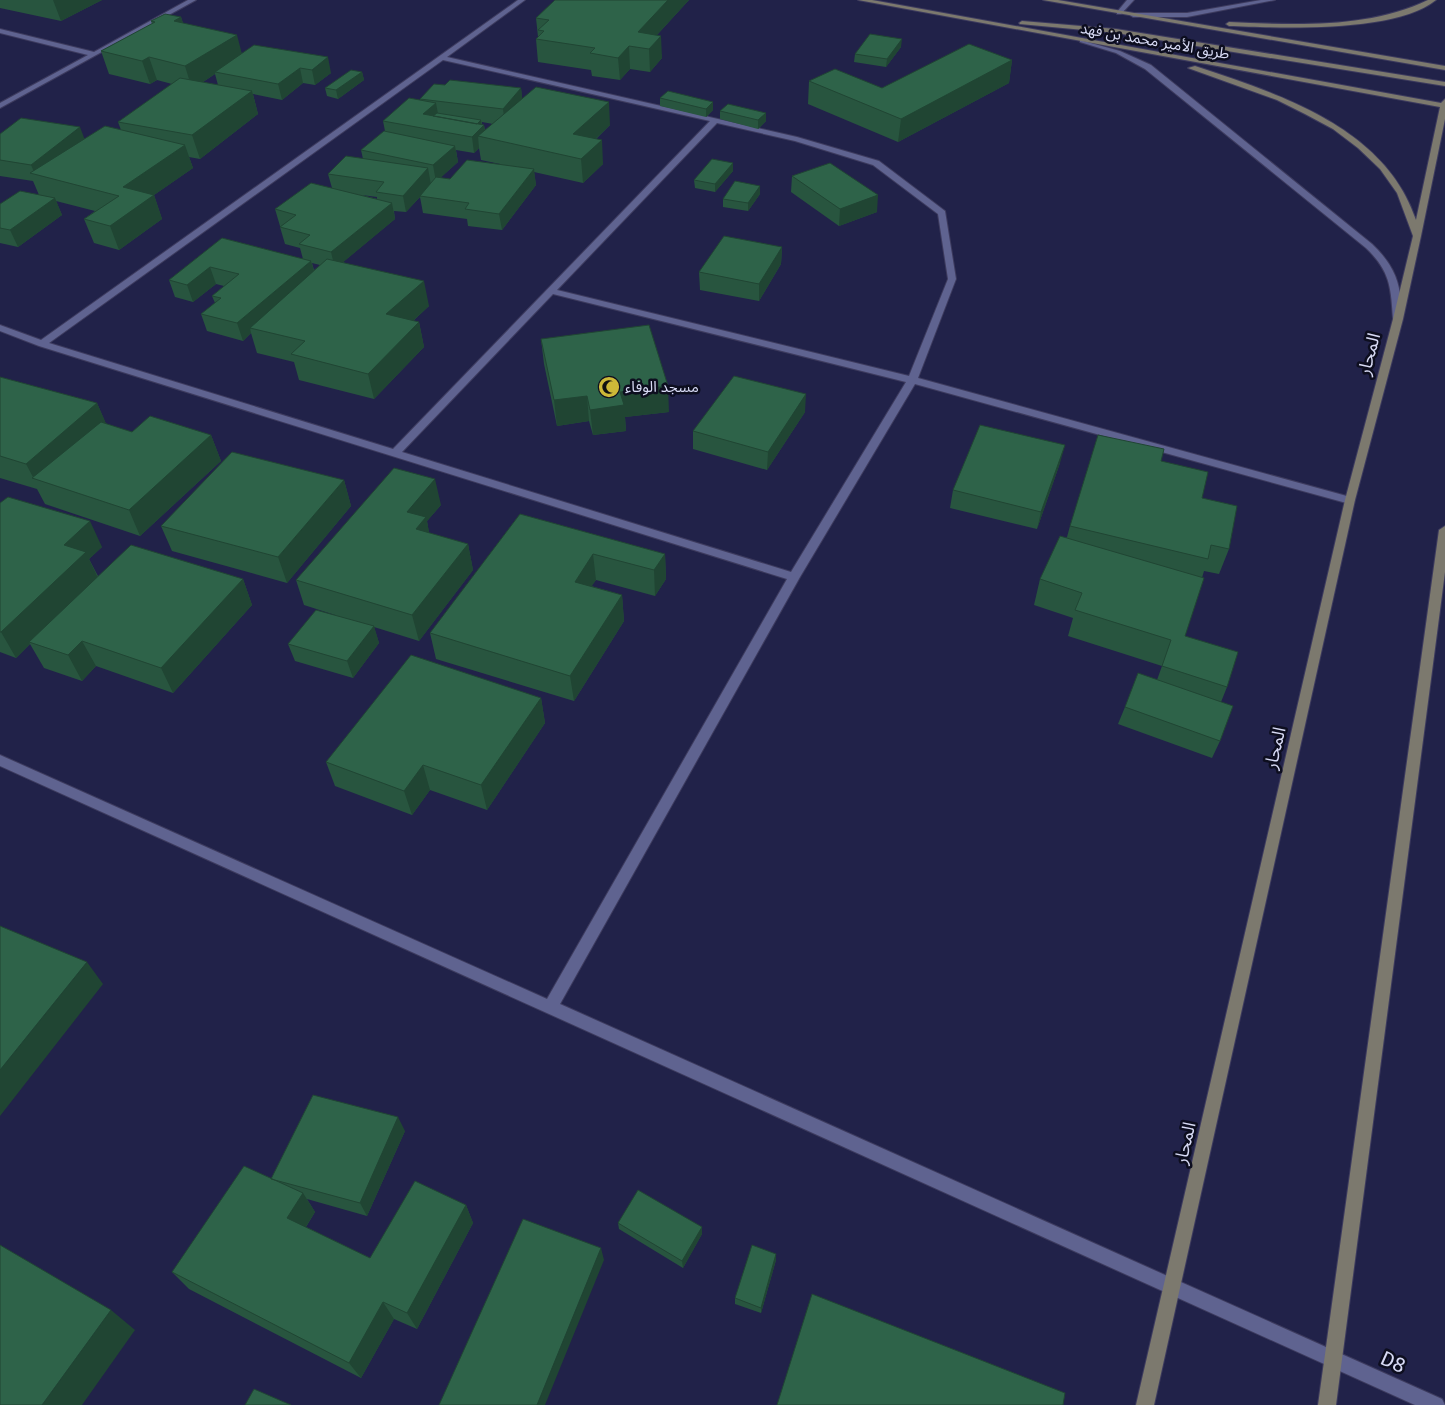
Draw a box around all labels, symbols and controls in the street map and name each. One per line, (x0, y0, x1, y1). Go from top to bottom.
street label: طريق الأمير محمد بن فهد (1079, 19, 1231, 64)
street label: المحار (1353, 331, 1385, 378)
mosque icon: مسجد الوفاء (597, 375, 621, 399)
place label: مسجد الوفاء (625, 378, 699, 396)
street label: المحار (1259, 725, 1291, 772)
street label: المحار (1169, 1120, 1201, 1167)
street label: D8 (1376, 1345, 1410, 1379)

